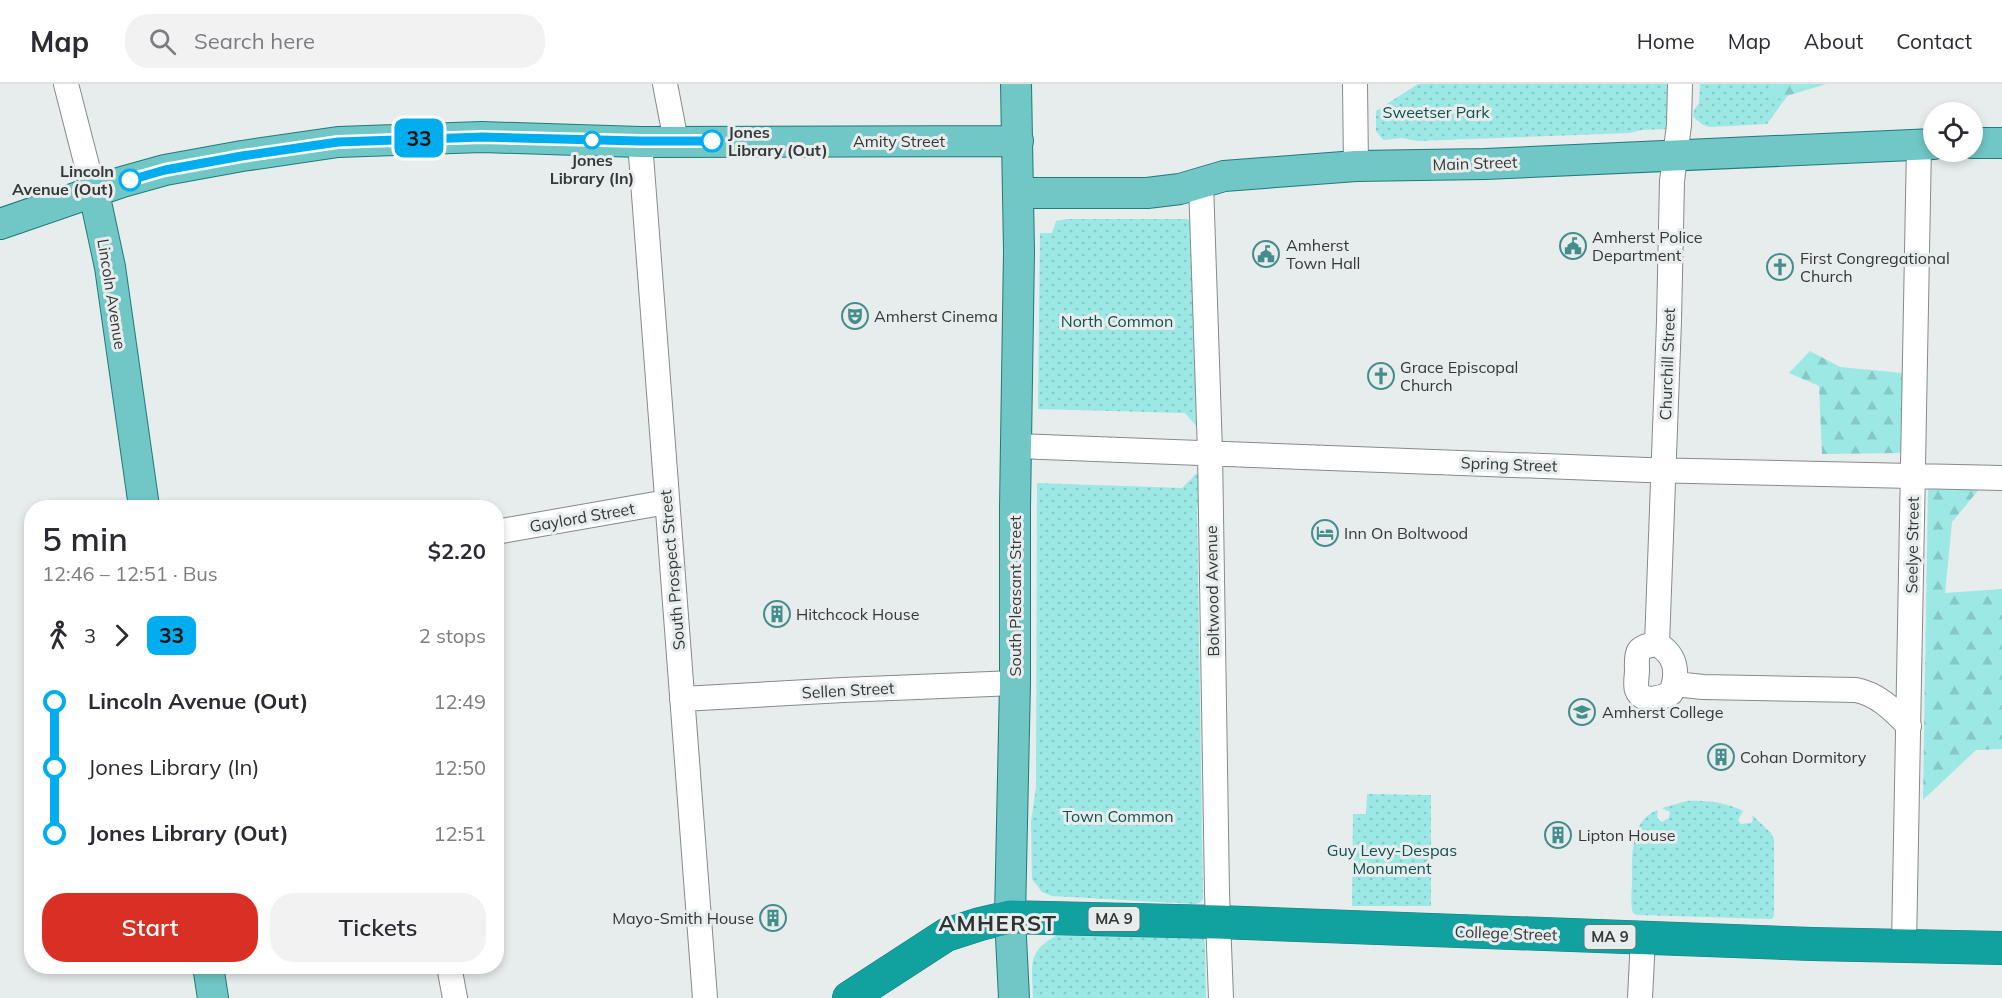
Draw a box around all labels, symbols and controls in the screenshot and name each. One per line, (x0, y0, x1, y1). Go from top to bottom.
search box (125, 14, 545, 68)
text: Map (30, 24, 89, 59)
icon: search (146, 25, 179, 58)
text: Search here (194, 27, 315, 55)
text: Home (1637, 28, 1695, 54)
text: Map (1728, 28, 1771, 54)
text: About (1804, 28, 1863, 54)
text: Contact (1896, 28, 1972, 54)
park label: Sweetser Park (1383, 102, 1490, 122)
map controls (1923, 102, 1983, 162)
button: locate (1923, 102, 1983, 162)
line badge: 33 (392, 118, 446, 158)
place label: Jones Library (Out) (728, 122, 828, 160)
text: 33 (406, 125, 432, 151)
marker: Jones Library (Out) (701, 130, 723, 152)
marker: Jones Library (In) (583, 131, 601, 149)
street label: Amity Street (853, 131, 946, 151)
place label: Jones Library (In) (550, 150, 634, 188)
street label: Main Street (1432, 152, 1518, 174)
place label: Lincoln Avenue (Out) (12, 161, 114, 199)
marker: Lincoln Avenue (Out) (119, 169, 141, 191)
place label: Amherst Police Department (1592, 227, 1703, 265)
public building icon: Amherst Police Department (1558, 231, 1588, 261)
place label: Amherst Town Hall (1286, 235, 1360, 273)
street label: Lincoln Avenue (93, 237, 131, 351)
public building icon: Amherst Town Hall (1251, 239, 1281, 269)
place label: First Congregational Church (1800, 248, 1950, 286)
church icon: First Congregational Church (1765, 252, 1795, 282)
theatre icon: Amherst Cinema (840, 301, 870, 331)
place label: Amherst Cinema (874, 306, 998, 326)
street label: Churchill Street (1655, 307, 1679, 421)
park label: North Common (1061, 311, 1173, 331)
place label: Grace Episcopal Church (1400, 357, 1518, 395)
church icon: Grace Episcopal Church (1366, 361, 1396, 391)
street label: Spring Street (1460, 452, 1558, 476)
street label: South Prospect Street (655, 489, 689, 651)
street label: Seelye Street (1901, 496, 1923, 594)
street label: Gaylord Street (528, 498, 637, 536)
street label: South Pleasant Street (1005, 515, 1025, 676)
text: 5 min (42, 518, 128, 559)
hotel icon: Inn On Boltwood (1310, 518, 1340, 548)
place label: Inn On Boltwood (1344, 523, 1468, 543)
street label: Boltwood Avenue (1201, 525, 1223, 657)
text: $2.20 (428, 537, 486, 565)
text: 12:46 – 12:51 · Bus (42, 561, 218, 586)
building icon: Hitchcock House (762, 599, 792, 629)
place label: Hitchcock House (796, 604, 919, 624)
icon: walk (42, 619, 75, 652)
icon: forward (105, 619, 138, 652)
text: 33 (159, 622, 184, 648)
text: 3 (84, 623, 96, 648)
text: 2 stops (419, 623, 486, 648)
street label: Sellen Street (801, 678, 895, 702)
text: Lincoln Avenue (Out) (88, 687, 308, 715)
text: 12:49 (433, 689, 486, 714)
school or university icon: Amherst College (1567, 697, 1597, 727)
place label: Amherst College (1602, 702, 1723, 722)
building icon: Cohan Dormitory (1706, 742, 1736, 772)
place label: Cohan Dormitory (1740, 747, 1867, 767)
text: Jones Library (In) (88, 753, 259, 781)
text: 12:50 (433, 755, 486, 780)
park label: Town Common (1062, 806, 1174, 826)
text: Jones Library (Out) (88, 819, 289, 847)
building icon: Lipton House (1543, 820, 1573, 850)
text: 12:51 (433, 821, 486, 846)
place label: Lipton House (1578, 825, 1676, 845)
park label: Guy Levy-Despas Monument (1327, 840, 1457, 878)
button: Start (42, 893, 258, 962)
button: Tickets (270, 893, 486, 962)
building icon: Mayo-Smith House (758, 903, 788, 933)
road number: MA 9 (1088, 907, 1140, 931)
place label: Mayo-Smith House (612, 908, 754, 928)
district label: AMHERST (938, 909, 1058, 937)
street label: College Street (1454, 921, 1558, 945)
road number: MA 9 (1584, 925, 1636, 949)

